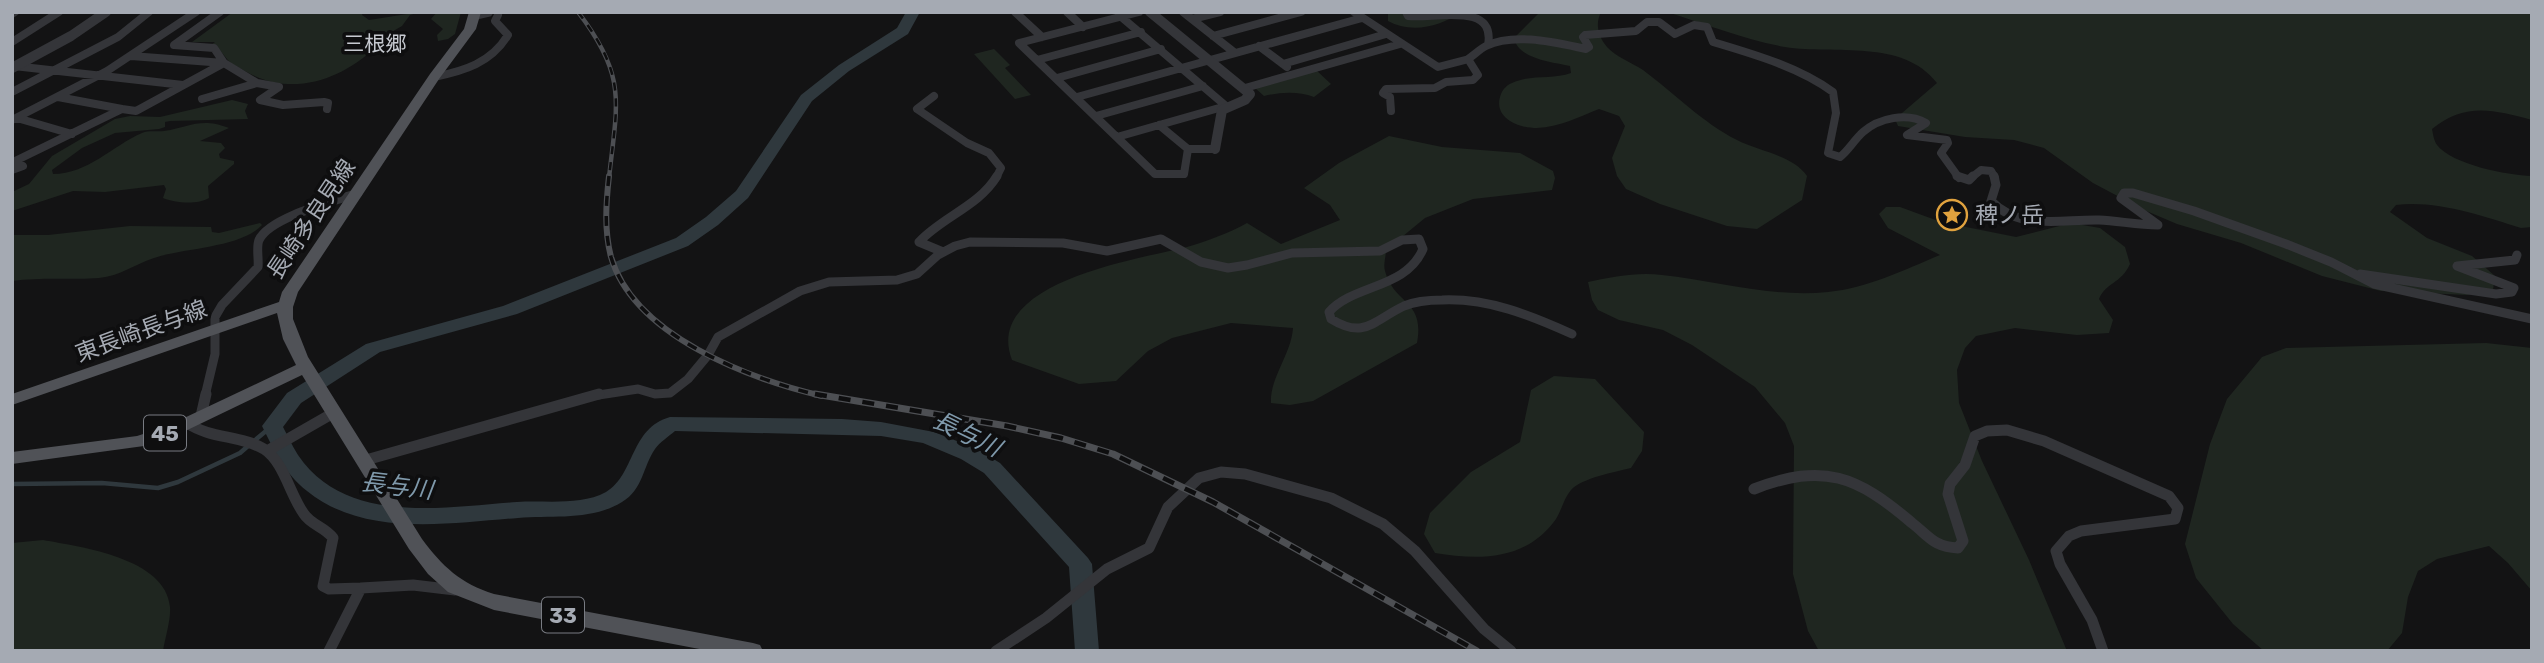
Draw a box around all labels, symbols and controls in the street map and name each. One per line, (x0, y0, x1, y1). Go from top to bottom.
district label: 三根郷 (344, 31, 407, 56)
street label: 長崎多良見線 (261, 154, 361, 284)
place icon: 稗ノ岳 (1935, 198, 1969, 232)
place label: 稗ノ岳 (1975, 201, 2044, 229)
street label: 東長崎長与線 (71, 294, 211, 368)
water label: 長与川 (929, 406, 1008, 464)
road number: 45 (144, 416, 186, 450)
water label: 長与川 (360, 468, 437, 505)
road number: 33 (542, 598, 584, 632)

